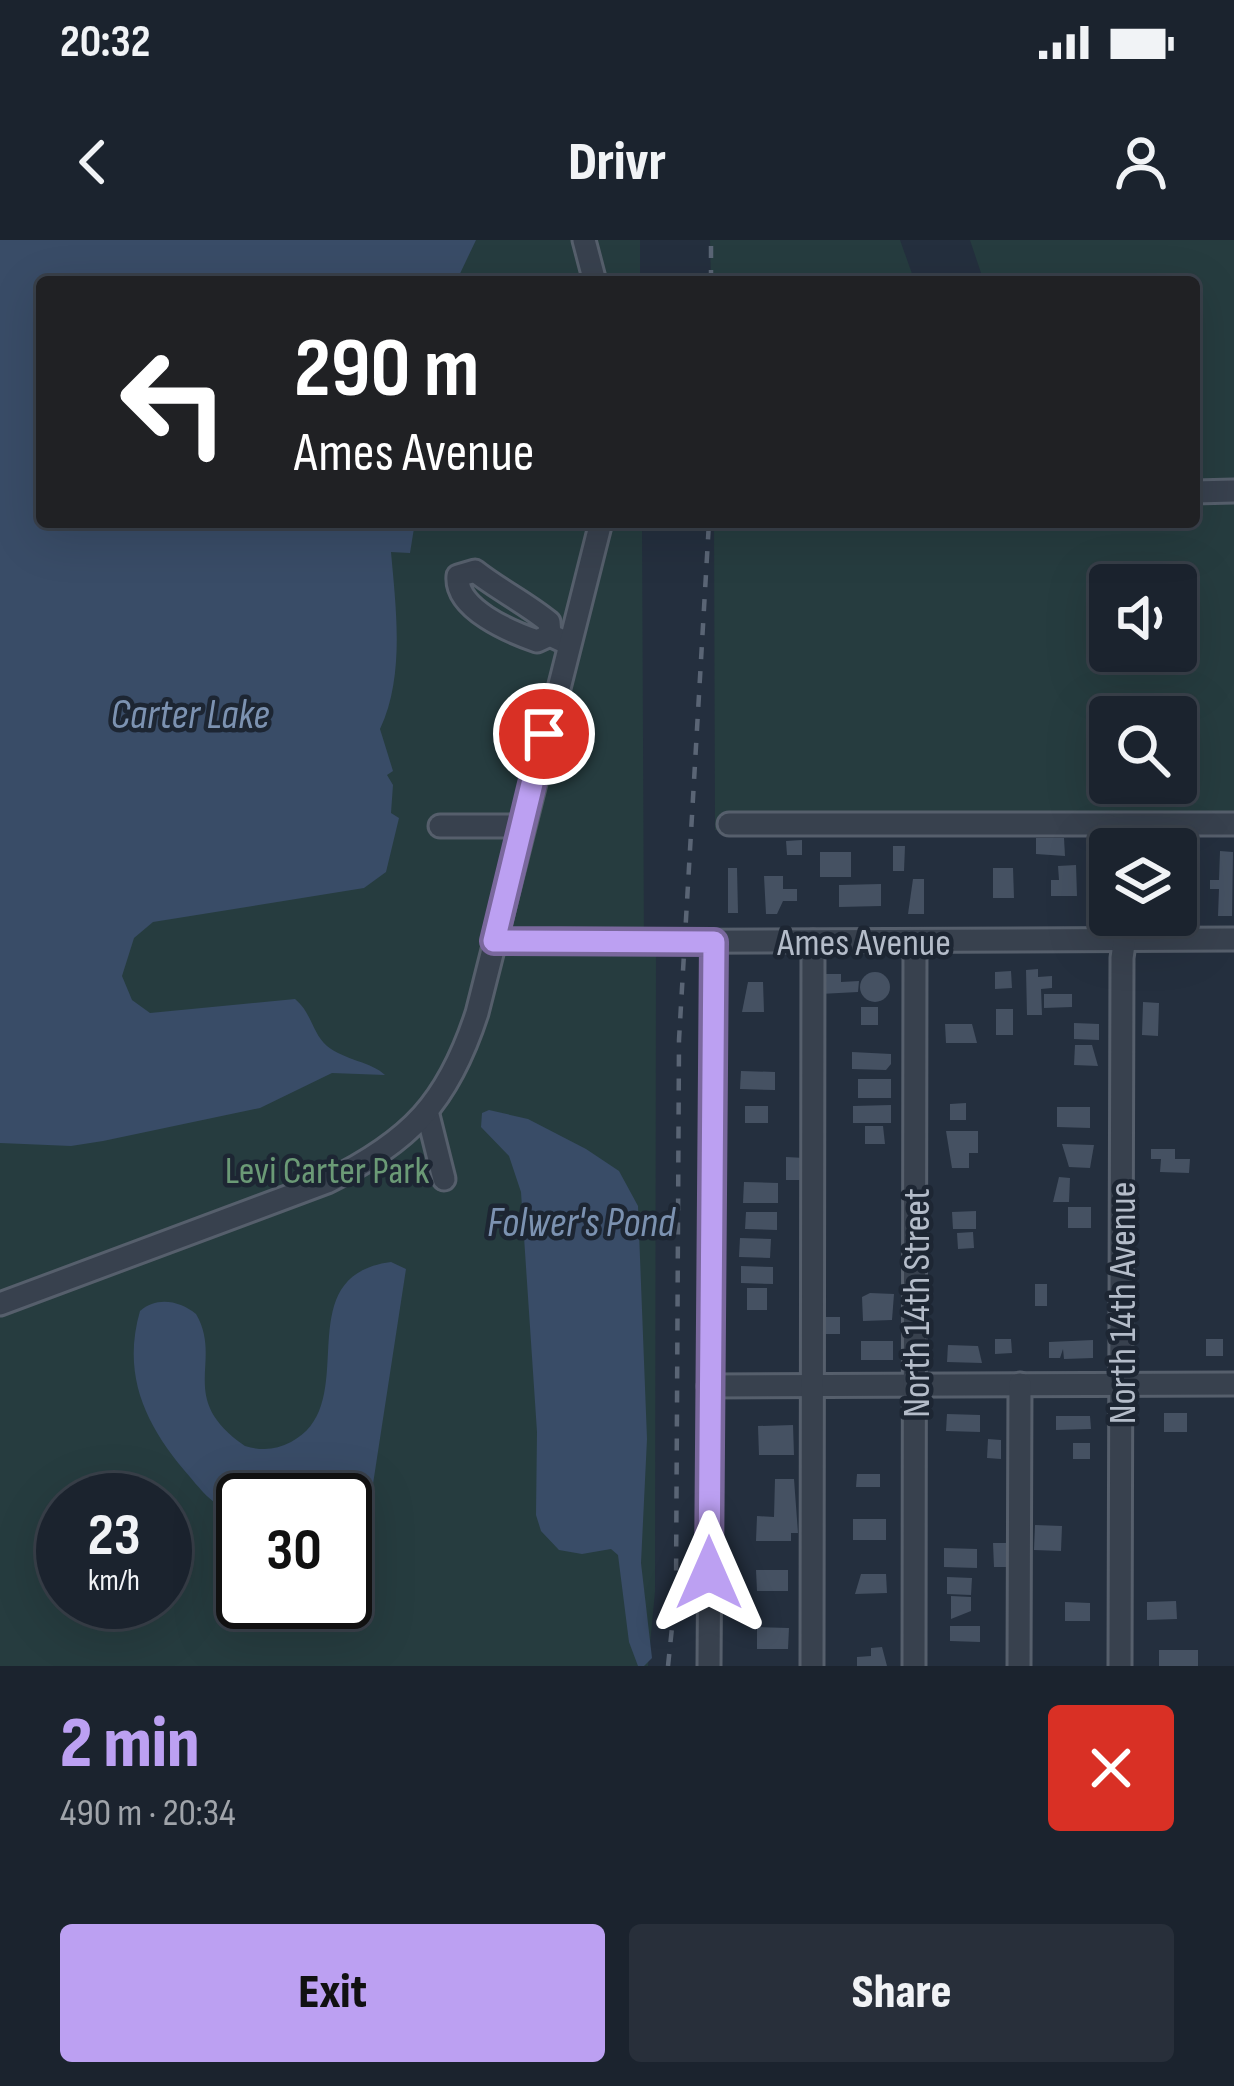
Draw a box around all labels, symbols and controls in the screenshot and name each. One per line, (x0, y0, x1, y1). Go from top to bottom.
text: 20:32 (60, 15, 151, 70)
icon: back (60, 129, 126, 195)
icon: person (1108, 129, 1174, 195)
text: Drivr (568, 130, 666, 195)
text: 290 m (294, 319, 479, 420)
icon: left (96, 324, 252, 480)
text: Ames Avenue (294, 421, 535, 486)
map controls (1089, 564, 1197, 936)
button: sound (1089, 564, 1197, 672)
pin (493, 683, 595, 785)
water label: Carter Lake (110, 690, 270, 741)
button: search (1089, 696, 1197, 804)
icon: arrive (511, 701, 577, 767)
button: layers (1089, 828, 1197, 936)
street label: Ames Avenue (776, 920, 951, 967)
park label: Levi Carter Park (225, 1148, 429, 1195)
street label: North 14th Avenue (1100, 1182, 1147, 1424)
street label: North 14th Street (894, 1188, 941, 1418)
water label: Folwer's Pond (487, 1198, 677, 1249)
speed limit sign: 30 (216, 1473, 372, 1629)
text: 23 (87, 1500, 141, 1572)
position arrow (646, 1510, 772, 1636)
text: km/h (88, 1563, 140, 1599)
text: 2 min (60, 1701, 200, 1788)
button: close (1048, 1705, 1174, 1831)
text: 490 m · 20:34 (60, 1790, 236, 1837)
button: Exit (60, 1924, 605, 2062)
button: Share (629, 1924, 1174, 2062)

